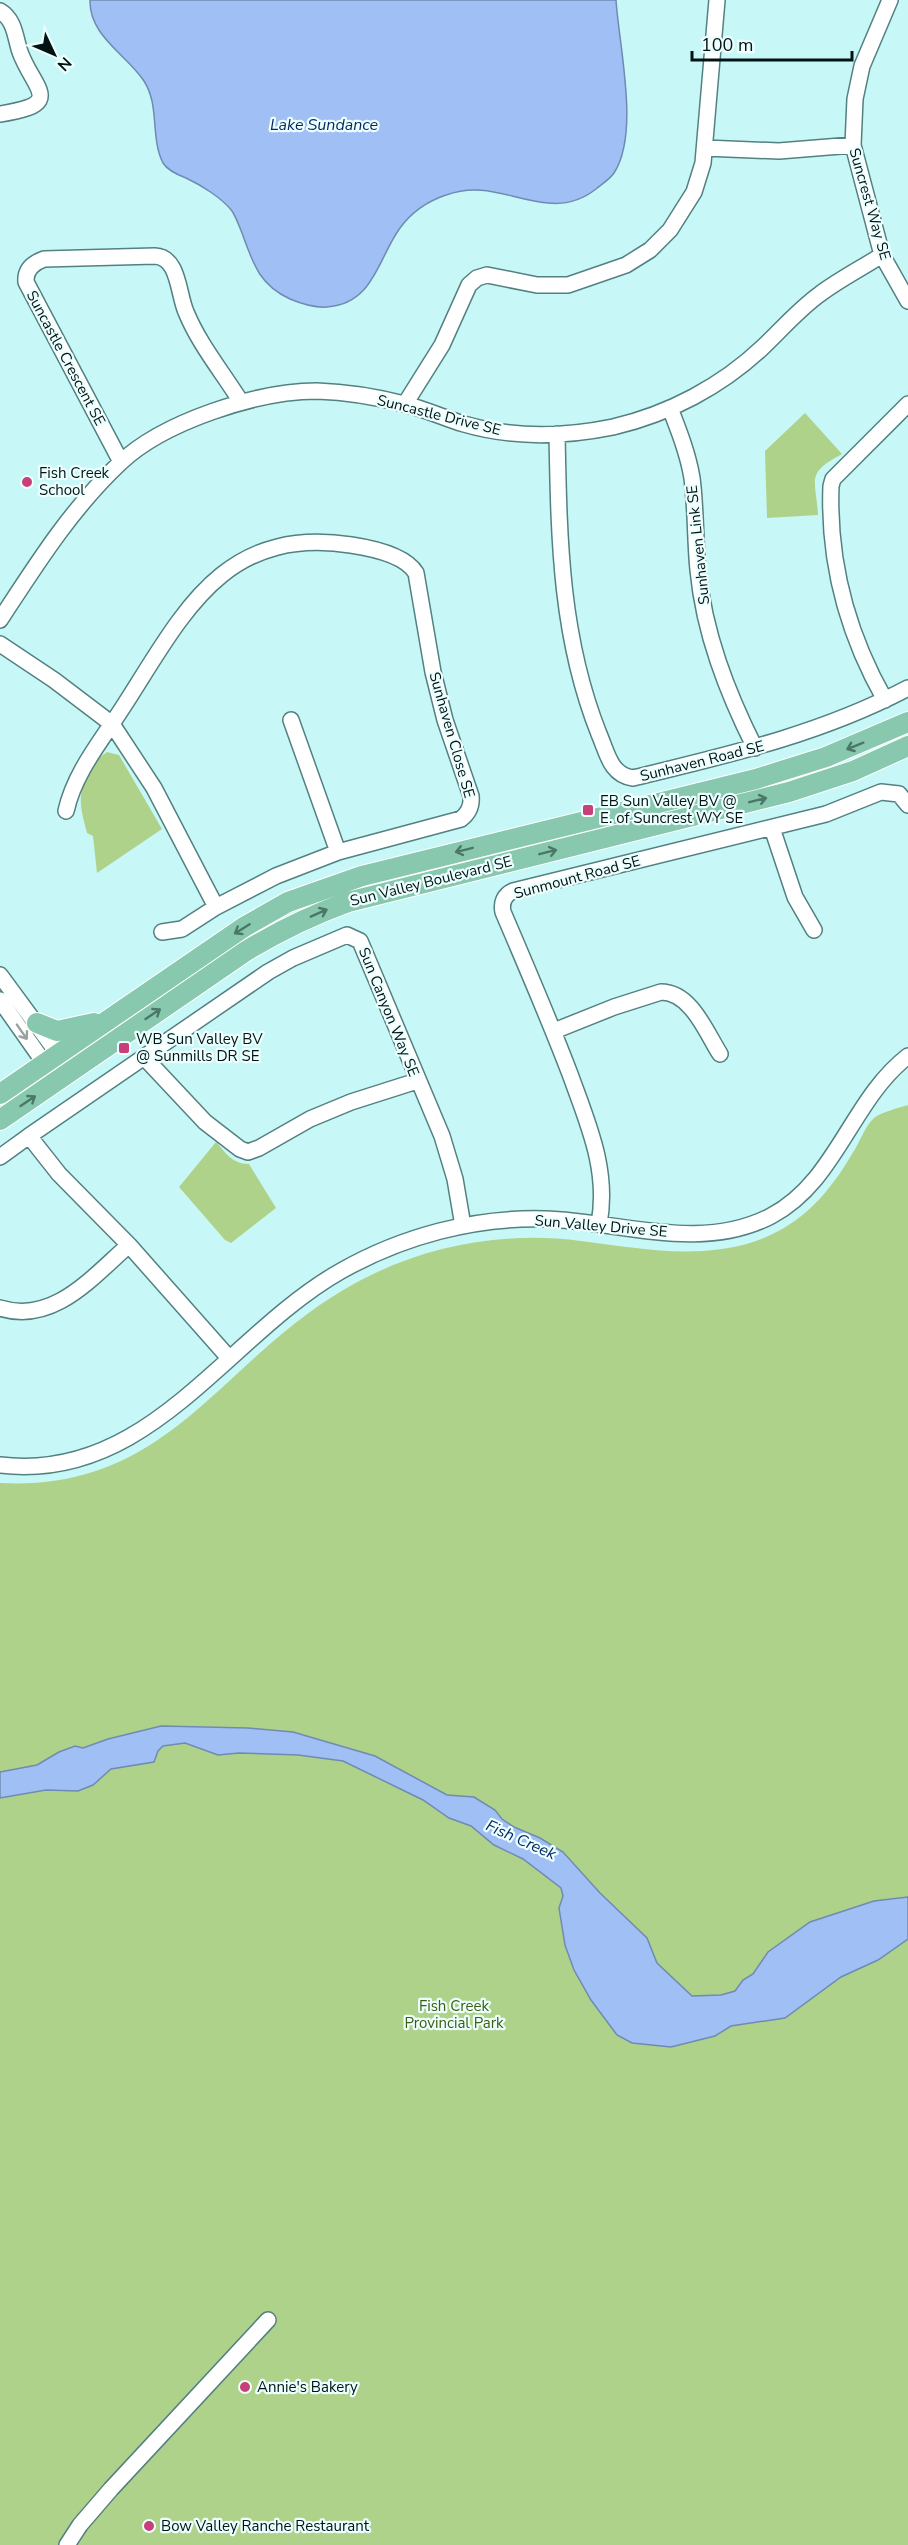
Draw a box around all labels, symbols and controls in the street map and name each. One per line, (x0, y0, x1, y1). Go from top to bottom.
north arrow (24, 24, 84, 84)
scale bar (692, 24, 852, 62)
text: 100 m (701, 33, 753, 57)
text: N (52, 52, 76, 76)
water label: Lake Sundance (270, 114, 379, 136)
street label: Suncrest Way SE (844, 146, 896, 262)
street label: Suncastle Crescent SE (22, 287, 110, 429)
street label: Suncastle Drive SE (375, 390, 503, 440)
place label: Fish Creek School (39, 463, 110, 500)
marker: Fish Creek School (20, 475, 34, 489)
street label: Sunhaven Link SE (682, 484, 714, 606)
street label: Sunhaven Close SE (424, 670, 480, 800)
street label: Sunhaven Road SE (638, 736, 766, 786)
one-way arrow (846, 741, 865, 752)
place label: EB Sun Valley BV @ E. of Suncrest WY SE (600, 791, 743, 828)
one-way arrow (748, 794, 767, 806)
marker: EB Sun Valley BV @ E. of Suncrest WY SE (581, 803, 595, 817)
one-way arrow (455, 845, 474, 856)
one-way arrow (538, 845, 557, 857)
street label: Sun Valley Boulevard SE (348, 851, 514, 911)
street label: Sunmount Road SE (512, 851, 642, 903)
one-way arrow (310, 907, 328, 918)
one-way arrow (234, 923, 251, 935)
street label: Sun Canyon Way SE (354, 944, 424, 1080)
one-way arrow (144, 1008, 161, 1020)
one-way arrow (16, 1023, 28, 1039)
place label: WB Sun Valley BV @ Sunmills DR SE (136, 1029, 263, 1066)
marker: WB Sun Valley BV @ Sunmills DR SE (117, 1041, 131, 1055)
one-way arrow (20, 1094, 37, 1107)
street label: Sun Valley Drive SE (534, 1210, 668, 1242)
water label: Fish Creek (482, 1815, 561, 1866)
park label: Fish Creek Provincial Park (404, 1996, 504, 2033)
place label: Annie's Bakery (257, 2377, 358, 2397)
marker: Annie's Bakery (238, 2380, 252, 2394)
place label: Bow Valley Ranche Restaurant (161, 2516, 370, 2536)
marker: Bow Valley Ranche Restaurant (142, 2519, 156, 2533)

